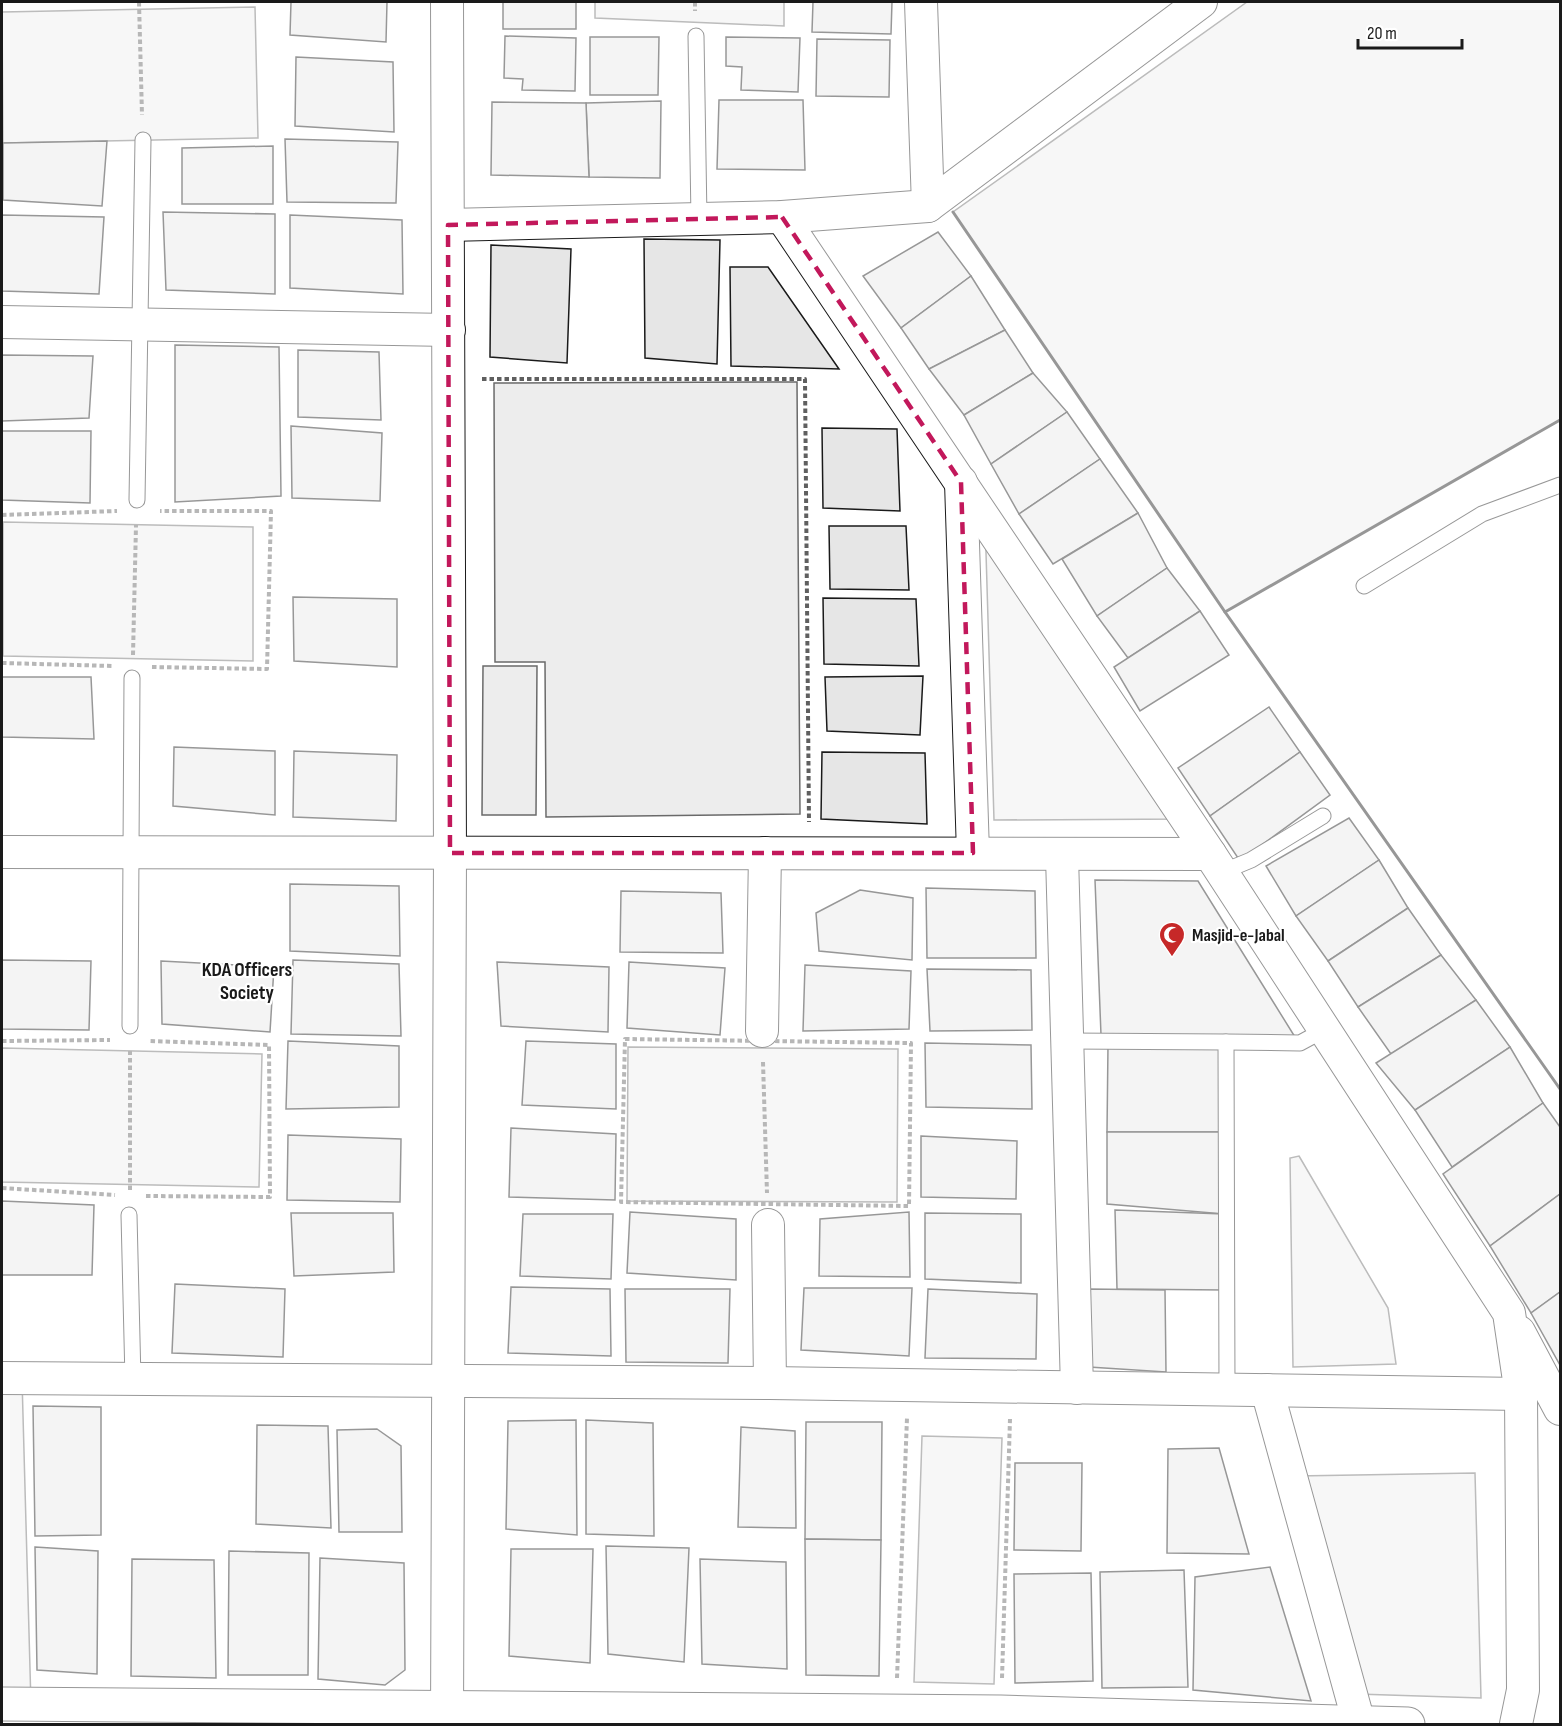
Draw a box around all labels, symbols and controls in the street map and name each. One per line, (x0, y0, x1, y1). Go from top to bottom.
scale bar (1358, 12, 1462, 50)
text: 20 m (1367, 23, 1397, 44)
mosque icon: Masjid-e-Jabal (1157, 920, 1187, 958)
place label: Masjid-e-Jabal (1192, 925, 1285, 946)
district label: KDA Officers Society (202, 958, 292, 1005)

